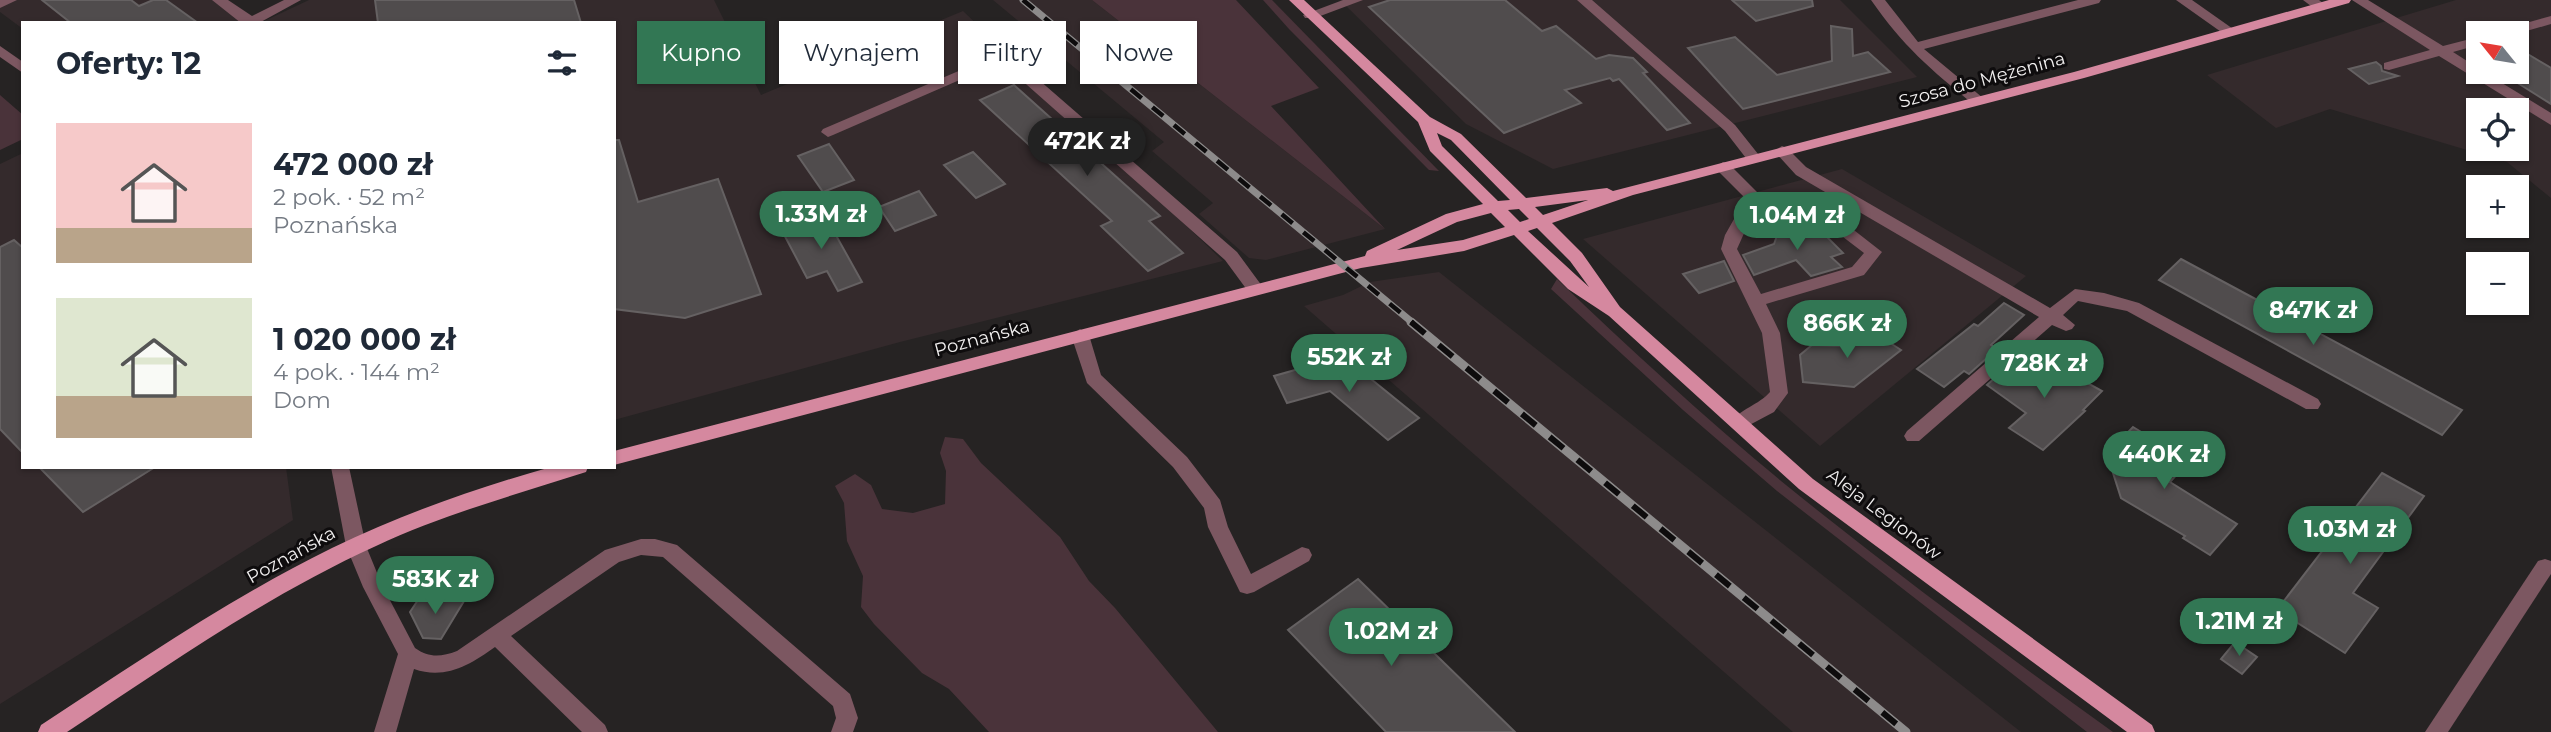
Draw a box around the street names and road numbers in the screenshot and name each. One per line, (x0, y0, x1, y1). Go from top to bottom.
street label: Szosa do Mężenina (1896, 47, 2068, 113)
street label: Poznańska (932, 315, 1032, 361)
street label: Aleja Legionów (1822, 464, 1946, 564)
street label: Poznańska (243, 522, 339, 588)

